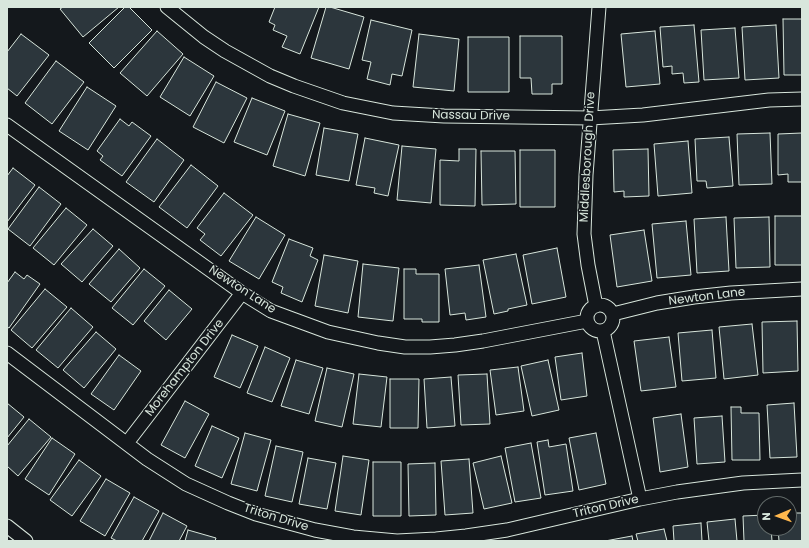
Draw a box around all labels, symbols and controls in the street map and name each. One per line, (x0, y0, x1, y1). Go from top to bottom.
street label: Middlesborough Drive (577, 91, 599, 223)
street label: Nassau Drive (432, 108, 510, 124)
street label: Newton Lane (206, 263, 278, 317)
street label: Newton Lane (668, 285, 746, 309)
street label: Morehampton Drive (143, 317, 227, 419)
street label: Triton Drive (572, 492, 640, 522)
north arrow (757, 496, 797, 536)
street label: Triton Drive (242, 501, 310, 535)
text: N (758, 512, 774, 521)

